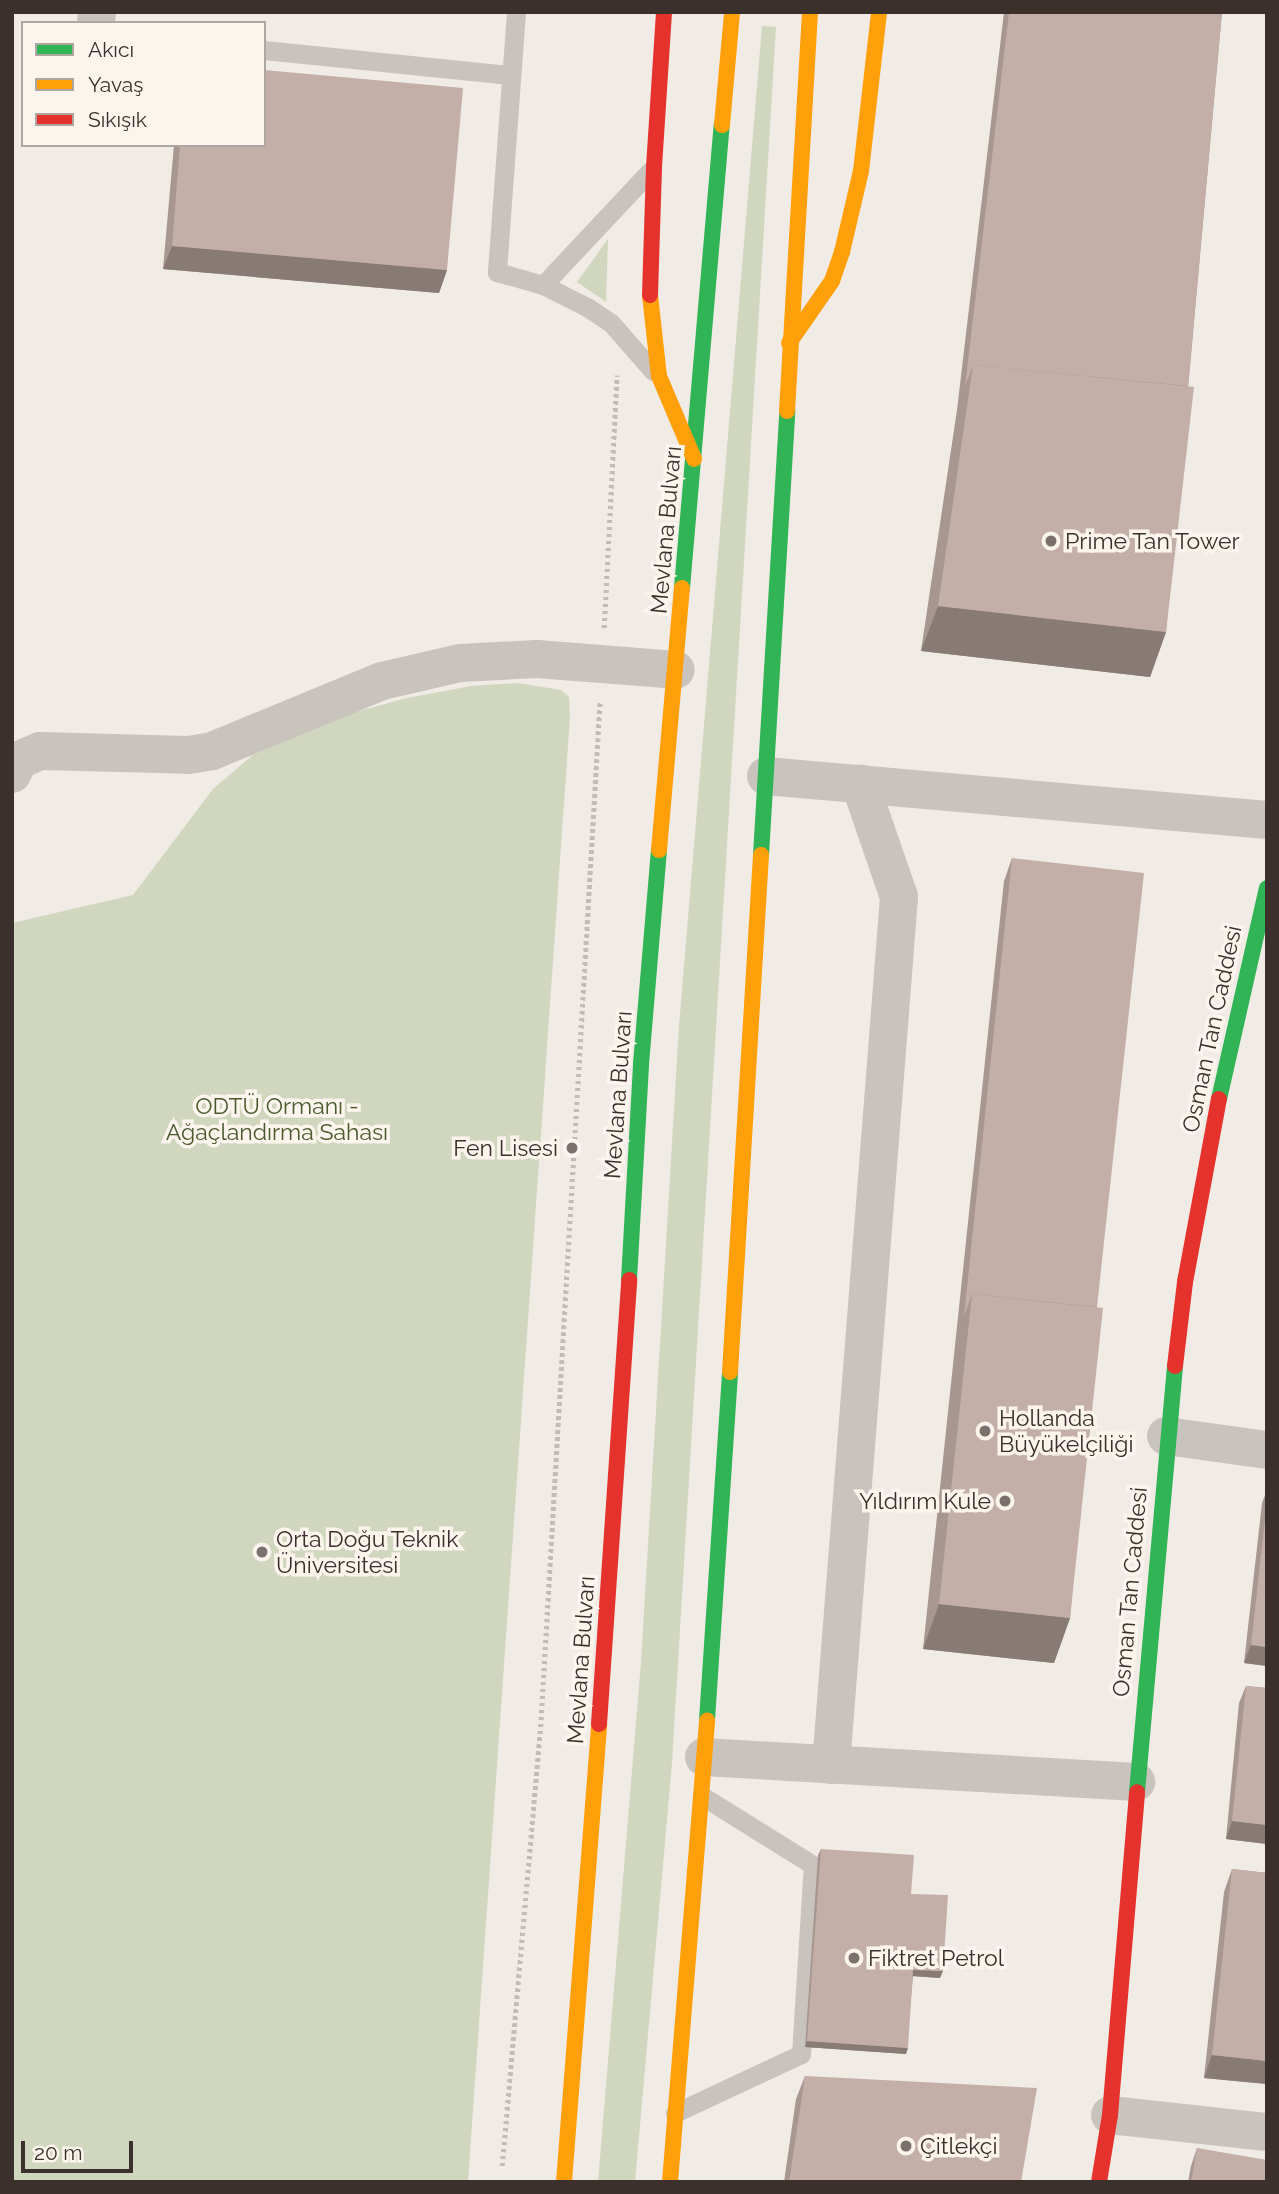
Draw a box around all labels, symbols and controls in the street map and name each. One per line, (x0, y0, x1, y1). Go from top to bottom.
legend (21, 21, 266, 147)
text: Akıcı (88, 37, 134, 62)
text: Yavaş (88, 72, 143, 97)
text: Sıkışık (88, 107, 147, 132)
street label: Mevlana Bulvarı (645, 445, 687, 615)
place label: Prime Tan Tower (1065, 527, 1241, 555)
marker: Prime Tan Tower (1043, 533, 1059, 549)
street label: Osman Tan Caddesi (1177, 923, 1247, 1135)
street label: Mevlana Bulvarı (598, 1010, 638, 1180)
park label: ODTÜ Ormanı - Ağaçlandırma Sahası (166, 1092, 388, 1146)
place label: Fen Lisesi (453, 1134, 558, 1162)
marker: Fen Lisesi (564, 1140, 580, 1156)
place label: Hollanda Büyükelçiliği (999, 1404, 1134, 1458)
marker: Hollanda Büyükelçiliği (977, 1423, 993, 1439)
street label: Osman Tan Caddesi (1107, 1486, 1153, 1698)
place label: Yıldırım Kule (859, 1487, 991, 1515)
marker: Yıldırım Kule (997, 1493, 1013, 1509)
place label: Orta Doğu Teknik Üniversitesi (276, 1525, 459, 1579)
marker: Orta Doğu Teknik Üniversitesi (254, 1544, 270, 1560)
street label: Mevlana Bulvarı (561, 1575, 601, 1745)
place label: Fiktret Petrol (868, 1944, 1004, 1972)
marker: Fiktret Petrol (846, 1950, 862, 1966)
scale bar (24, 2128, 136, 2172)
place label: Çitlekçi (920, 2132, 997, 2160)
marker: Çitlekçi (898, 2138, 914, 2154)
text: 20 m (34, 2140, 82, 2165)

